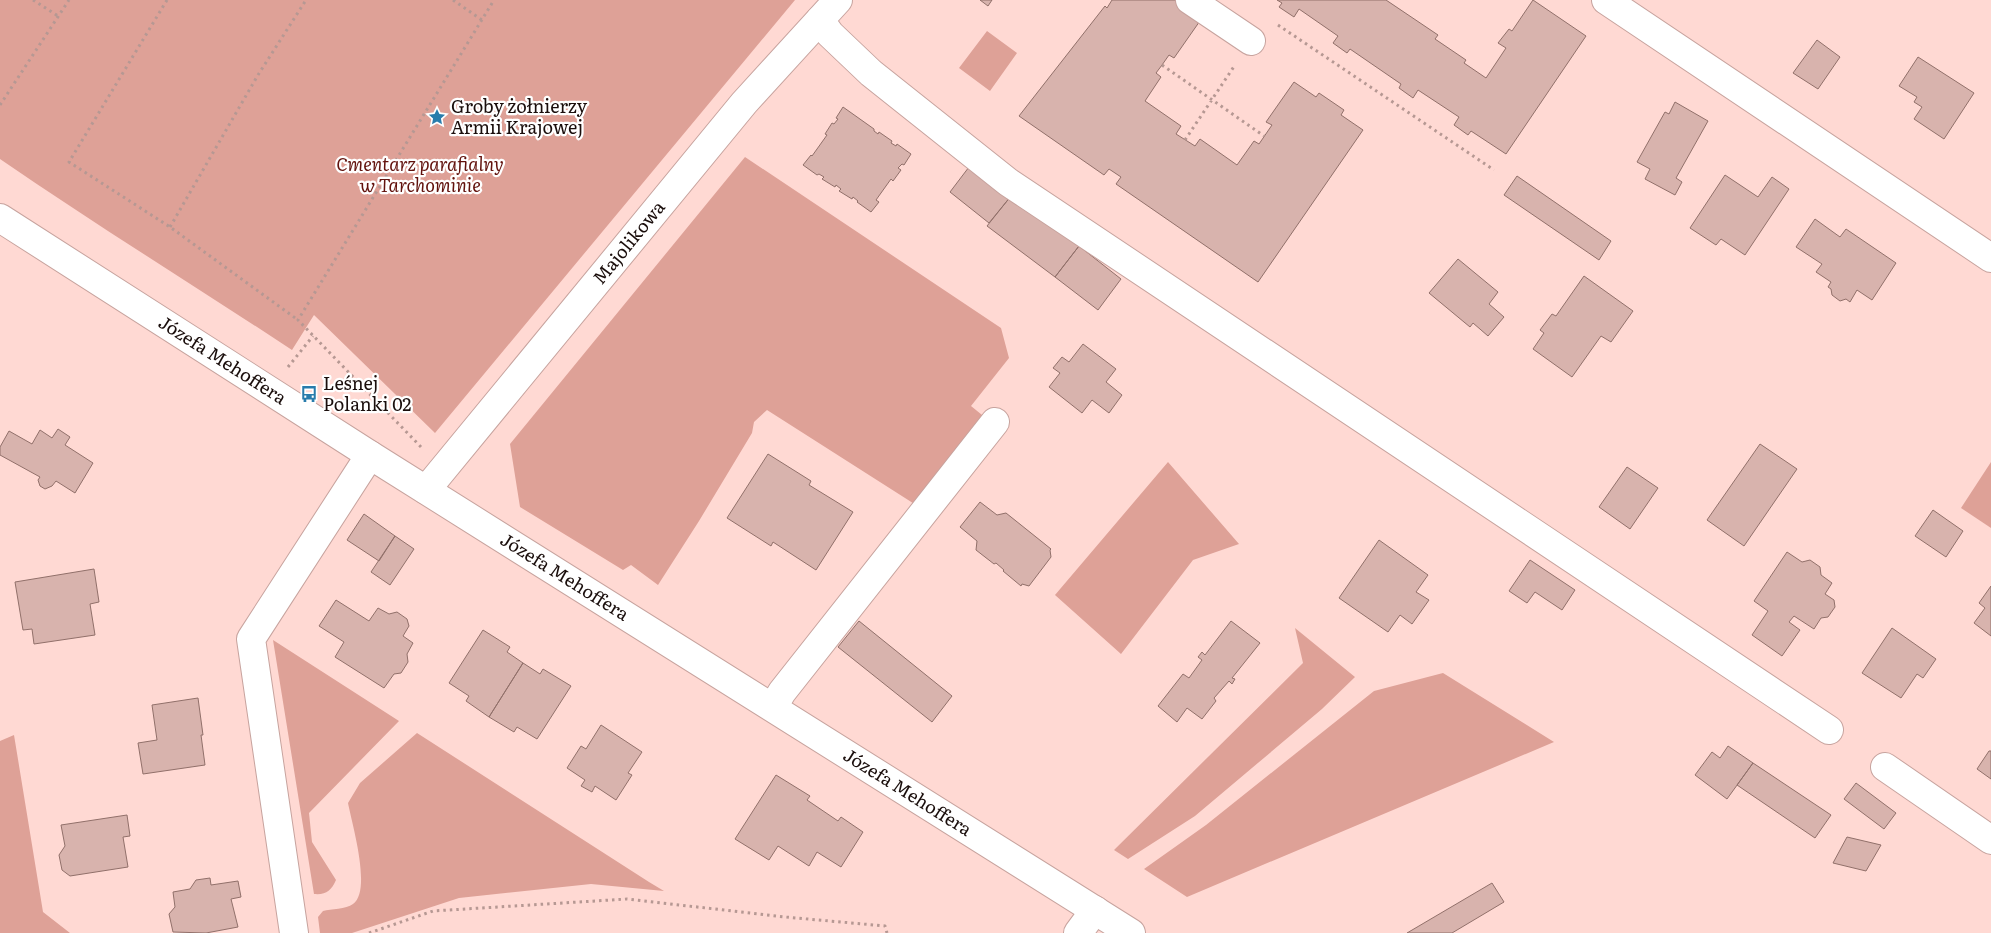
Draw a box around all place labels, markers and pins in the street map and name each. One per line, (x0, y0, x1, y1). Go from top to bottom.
place label: Groby żołnierzy Armii Krajowej (451, 92, 588, 140)
place icon: Groby żołnierzy Armii Krajowej (427, 107, 447, 127)
place label: Leśnej Polanki 02 (323, 369, 412, 417)
bus stop icon: Leśnej Polanki 02 (299, 384, 319, 404)

